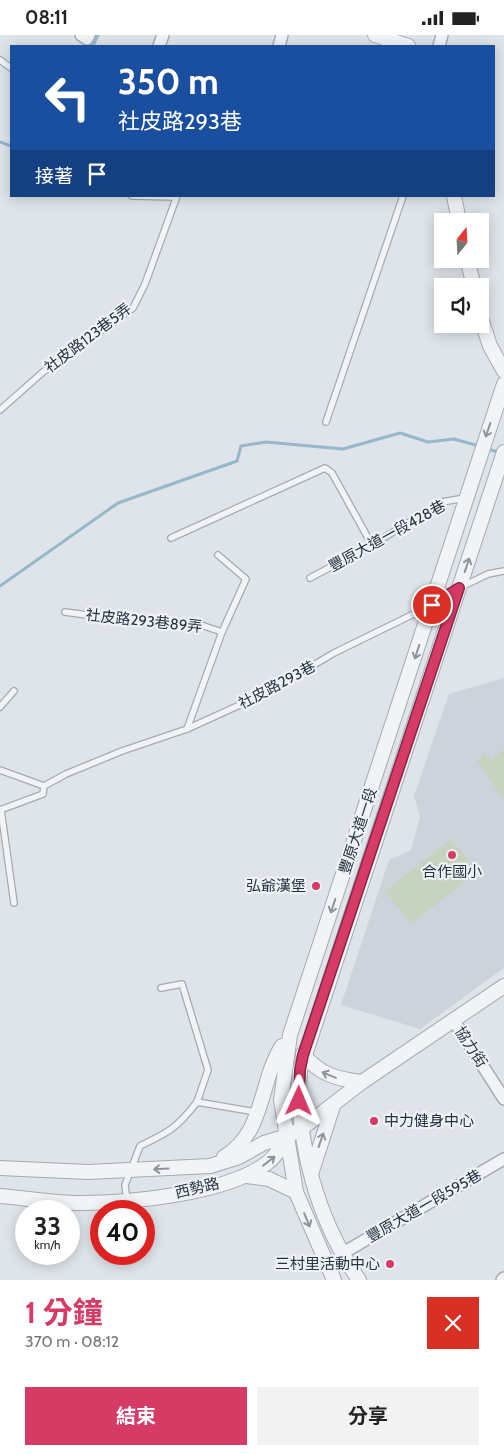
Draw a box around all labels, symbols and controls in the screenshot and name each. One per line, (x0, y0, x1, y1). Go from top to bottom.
text: 08:11 (25, 6, 68, 29)
text: 350 m (118, 60, 219, 103)
icon: left (35, 65, 100, 130)
text: 社皮路293巷 (118, 108, 242, 135)
icon: arrive (83, 160, 111, 188)
text: 接著 (35, 165, 73, 188)
north arrow (434, 213, 489, 267)
map controls (434, 213, 489, 333)
button: sound (434, 278, 489, 333)
street label: 社皮路123巷5弄 (41, 300, 135, 376)
one-way arrow (483, 422, 493, 438)
street label: 豐原大道一段428巷 (326, 496, 448, 576)
one-way arrow (462, 557, 472, 573)
pin (411, 584, 453, 626)
icon: arrive (418, 591, 446, 619)
street label: 社皮路293巷89弄 (85, 606, 203, 636)
one-way arrow (412, 643, 421, 659)
street label: 社皮路293巷 (235, 657, 319, 713)
street label: 豐原大道一段 (336, 785, 380, 877)
marker: 合作國小 (446, 849, 458, 861)
place label: 合作國小 (422, 863, 482, 881)
place label: 弘爺漢堡 (246, 877, 306, 895)
marker: 弘爺漢堡 (310, 880, 322, 892)
one-way arrow (328, 897, 337, 913)
street label: 協力街 (451, 1023, 491, 1071)
one-way arrow (322, 1070, 337, 1080)
position arrow (272, 1074, 324, 1126)
place label: 中力健身中心 (384, 1112, 474, 1130)
marker: 中力健身中心 (368, 1115, 380, 1127)
one-way arrow (317, 1133, 326, 1148)
one-way arrow (262, 1156, 275, 1167)
one-way arrow (153, 1164, 169, 1173)
street label: 豐原大道一段595巷 (363, 1166, 485, 1246)
street label: 西勢路 (173, 1174, 221, 1202)
speed limit sign: 40 (90, 1200, 155, 1265)
text: 33 (34, 1211, 61, 1241)
one-way arrow (303, 1212, 313, 1227)
text: km/h (34, 1237, 61, 1252)
place label: 三村里活動中心 (275, 1255, 380, 1273)
marker: 三村里活動中心 (384, 1258, 396, 1270)
text: 1 分鐘 (25, 1294, 103, 1331)
button: close (427, 1297, 479, 1349)
text: 370 m · 08:12 (25, 1332, 119, 1351)
button: 結束 (25, 1387, 247, 1445)
button: 分享 (257, 1387, 479, 1445)

